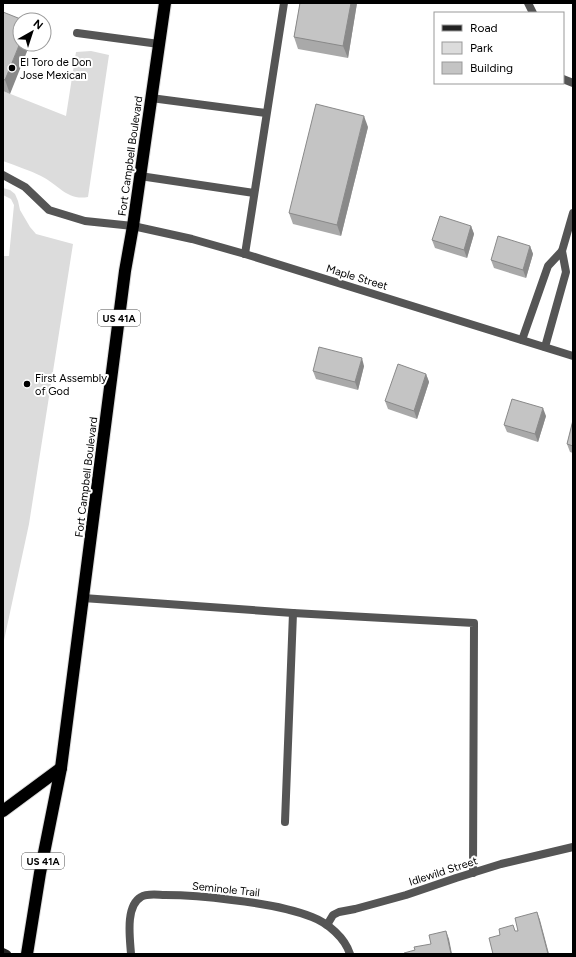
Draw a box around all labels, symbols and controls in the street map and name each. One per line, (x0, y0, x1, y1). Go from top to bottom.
north arrow (12, 12, 52, 52)
legend (434, 12, 564, 84)
text: N (31, 17, 45, 32)
text: Road (470, 21, 498, 35)
text: Park (470, 41, 493, 55)
place label: El Toro de Don Jose Mexican (20, 56, 92, 82)
text: Building (470, 61, 513, 75)
marker: El Toro de Don Jose Mexican (7, 63, 17, 73)
street label: Fort Campbell Boulevard (116, 95, 145, 217)
street label: Maple Street (325, 262, 389, 293)
road number: US 41A (98, 310, 140, 326)
place label: First Assembly of God (35, 372, 107, 398)
marker: First Assembly of God (22, 379, 32, 389)
street label: Fort Campbell Boulevard (73, 416, 100, 538)
road number: US 41A (22, 853, 64, 869)
street label: Idlewild Street (407, 854, 479, 889)
street label: Seminole Trail (191, 879, 261, 900)

